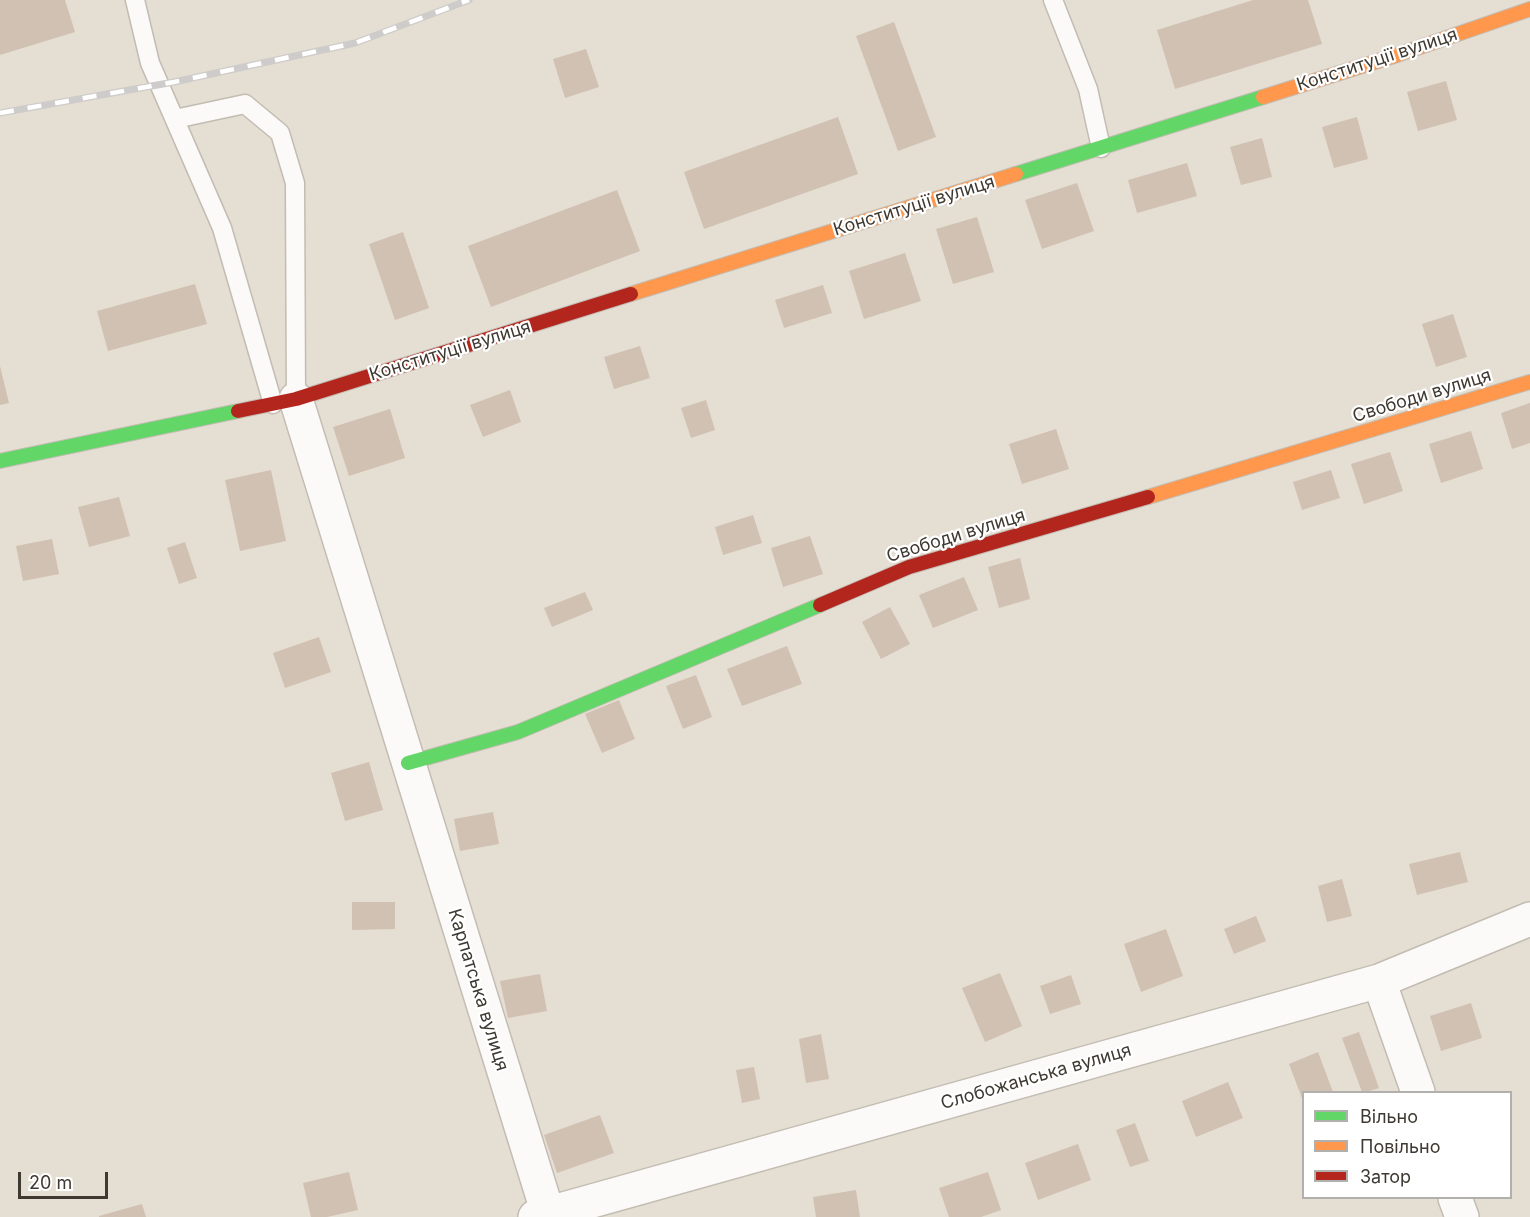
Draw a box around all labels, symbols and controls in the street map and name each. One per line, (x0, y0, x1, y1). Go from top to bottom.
street label: Конституції вулиця (1294, 24, 1460, 96)
street label: Конституції вулиця (831, 171, 997, 241)
street label: Конституції вулиця (367, 316, 533, 386)
street label: Свободи вулиця (1350, 365, 1494, 427)
street label: Свободи вулиця (884, 505, 1028, 567)
street label: Карпатська вулиця (443, 906, 513, 1074)
street label: Слобожанська вулиця (938, 1039, 1134, 1115)
legend (1302, 1091, 1512, 1199)
text: Вільно (1360, 1106, 1418, 1127)
text: Повільно (1360, 1136, 1441, 1157)
scale bar (21, 1160, 111, 1198)
text: Затор (1360, 1166, 1411, 1187)
text: 20 m (29, 1172, 72, 1193)

